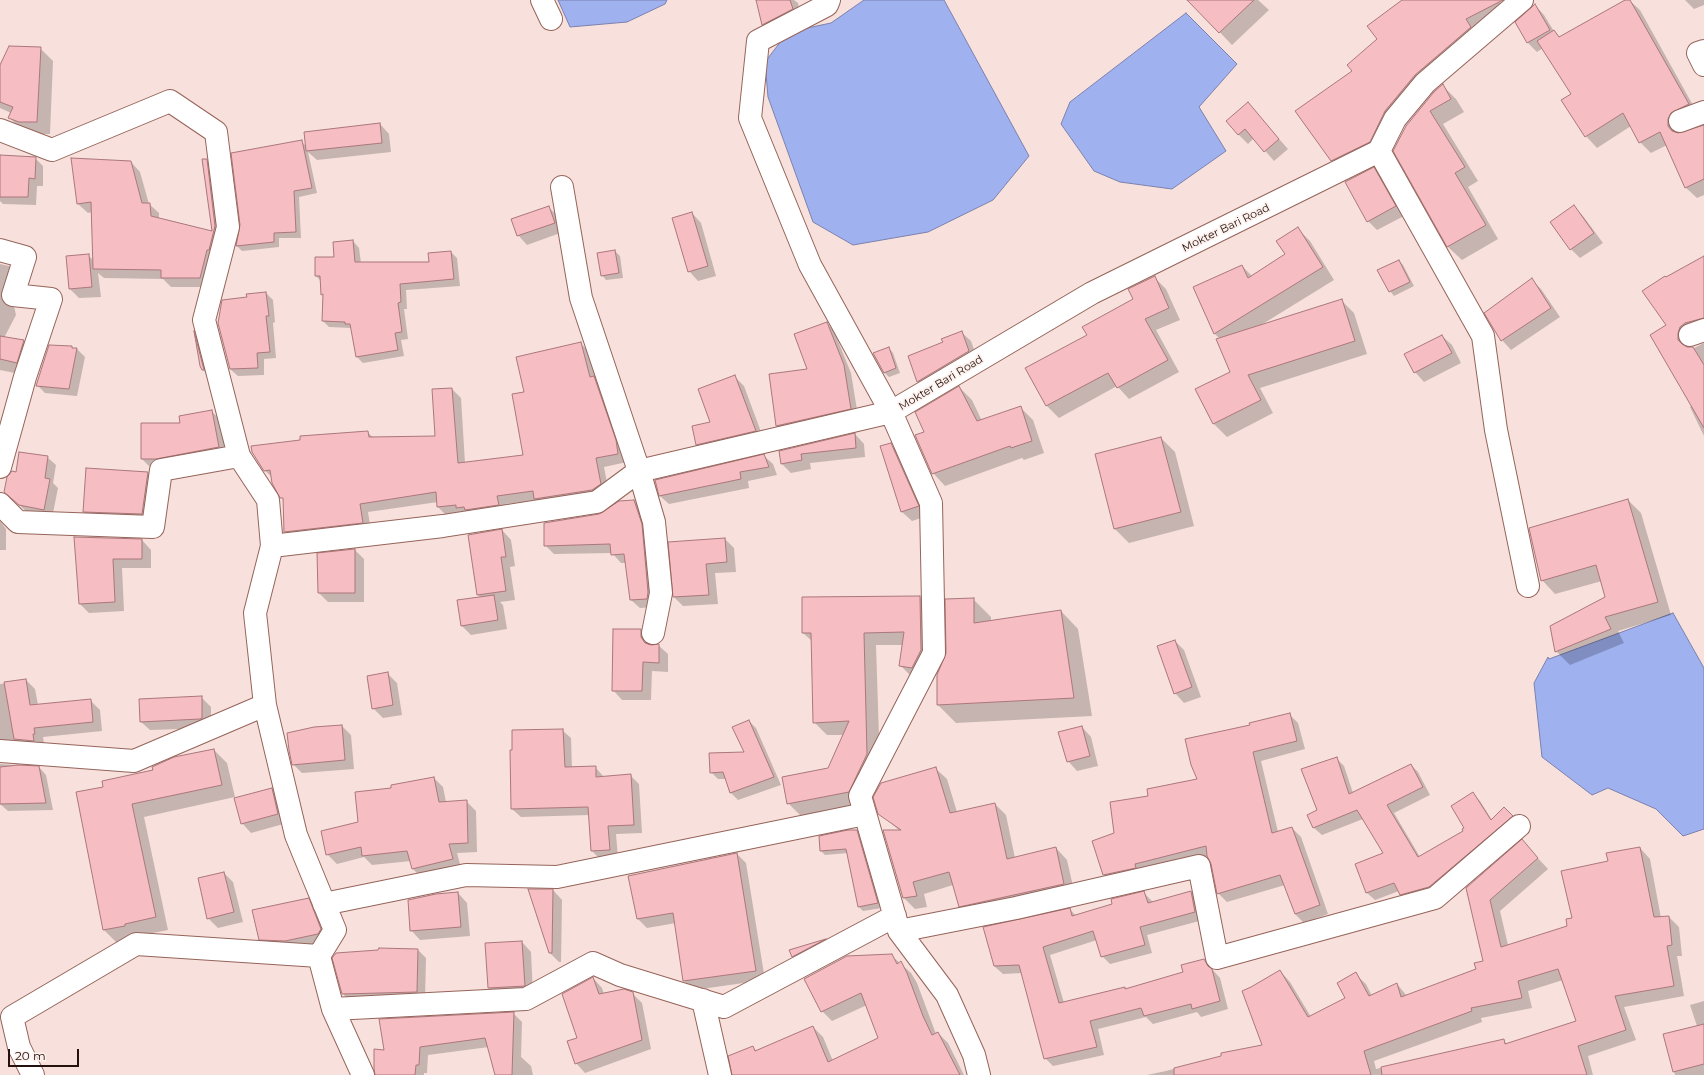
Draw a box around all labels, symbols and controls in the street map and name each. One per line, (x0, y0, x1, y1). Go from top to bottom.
street label: Mokter Bari Road (1180, 201, 1272, 255)
street label: Mokter Bari Road (897, 353, 985, 413)
scale bar (10, 1041, 81, 1067)
text: 20 m (15, 1048, 46, 1063)

